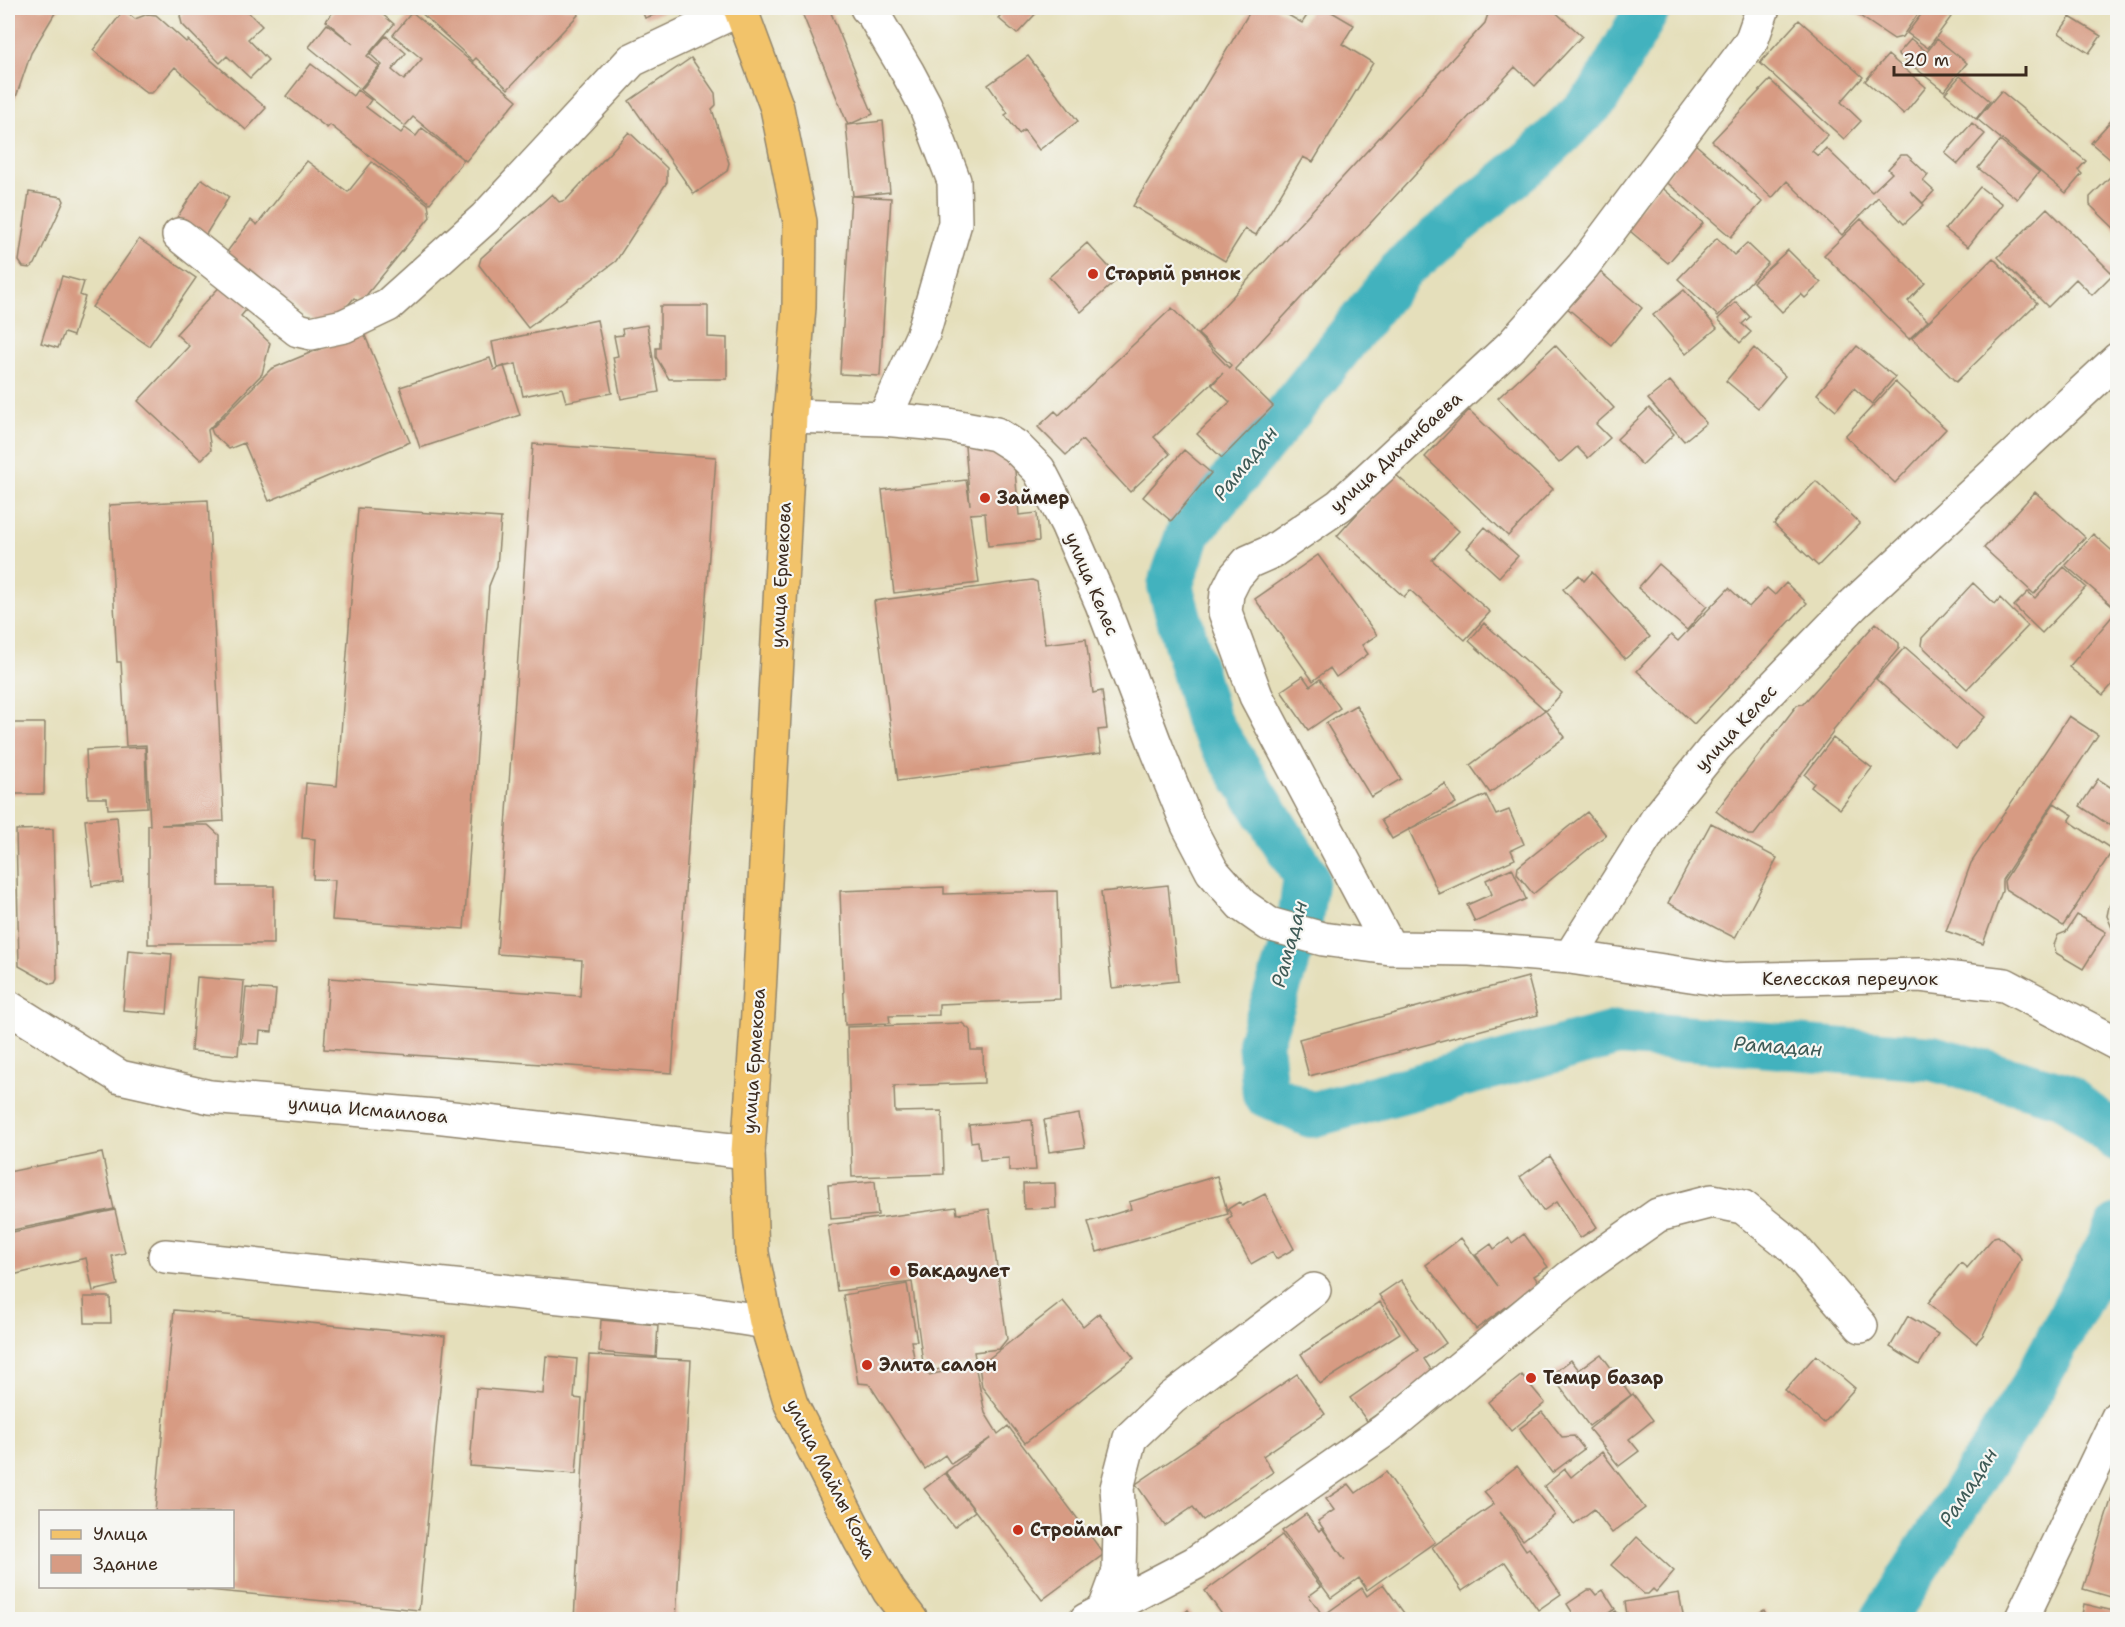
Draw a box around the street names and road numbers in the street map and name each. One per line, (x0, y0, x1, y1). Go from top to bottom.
street label: улица Диханбаева (1325, 386, 1467, 518)
street label: улица Ермекова (765, 501, 797, 649)
street label: улица Келес (1059, 528, 1125, 640)
street label: улица Келес (1690, 679, 1782, 777)
street label: Келесская переулок (1762, 967, 1938, 991)
street label: улица Ермекова (737, 987, 771, 1135)
street label: улица Исмаилова (287, 1091, 449, 1129)
street label: улица Майлы Кожа (780, 1395, 882, 1563)

